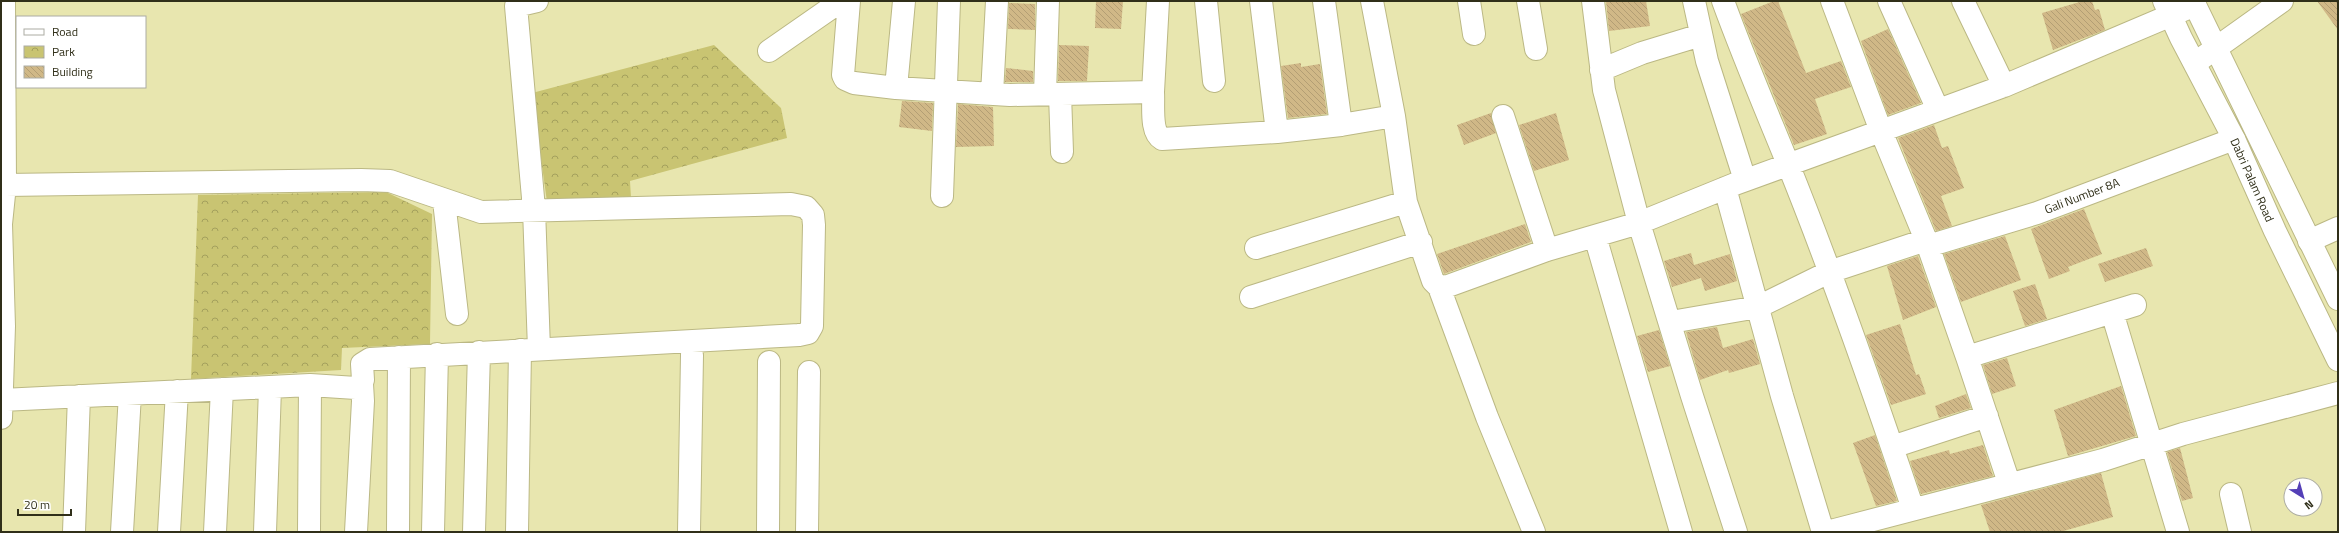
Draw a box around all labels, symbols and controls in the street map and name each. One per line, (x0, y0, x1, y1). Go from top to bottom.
legend (16, 16, 146, 88)
text: Road (52, 22, 78, 41)
text: Park (52, 42, 75, 61)
text: Building (52, 62, 93, 81)
street label: Dabri Palam Road (2225, 135, 2279, 225)
street label: Gali Number 8A (2042, 173, 2122, 219)
north arrow (2283, 477, 2323, 517)
scale bar (18, 491, 71, 517)
text: 20 m (24, 495, 50, 514)
text: N (2301, 496, 2317, 514)

